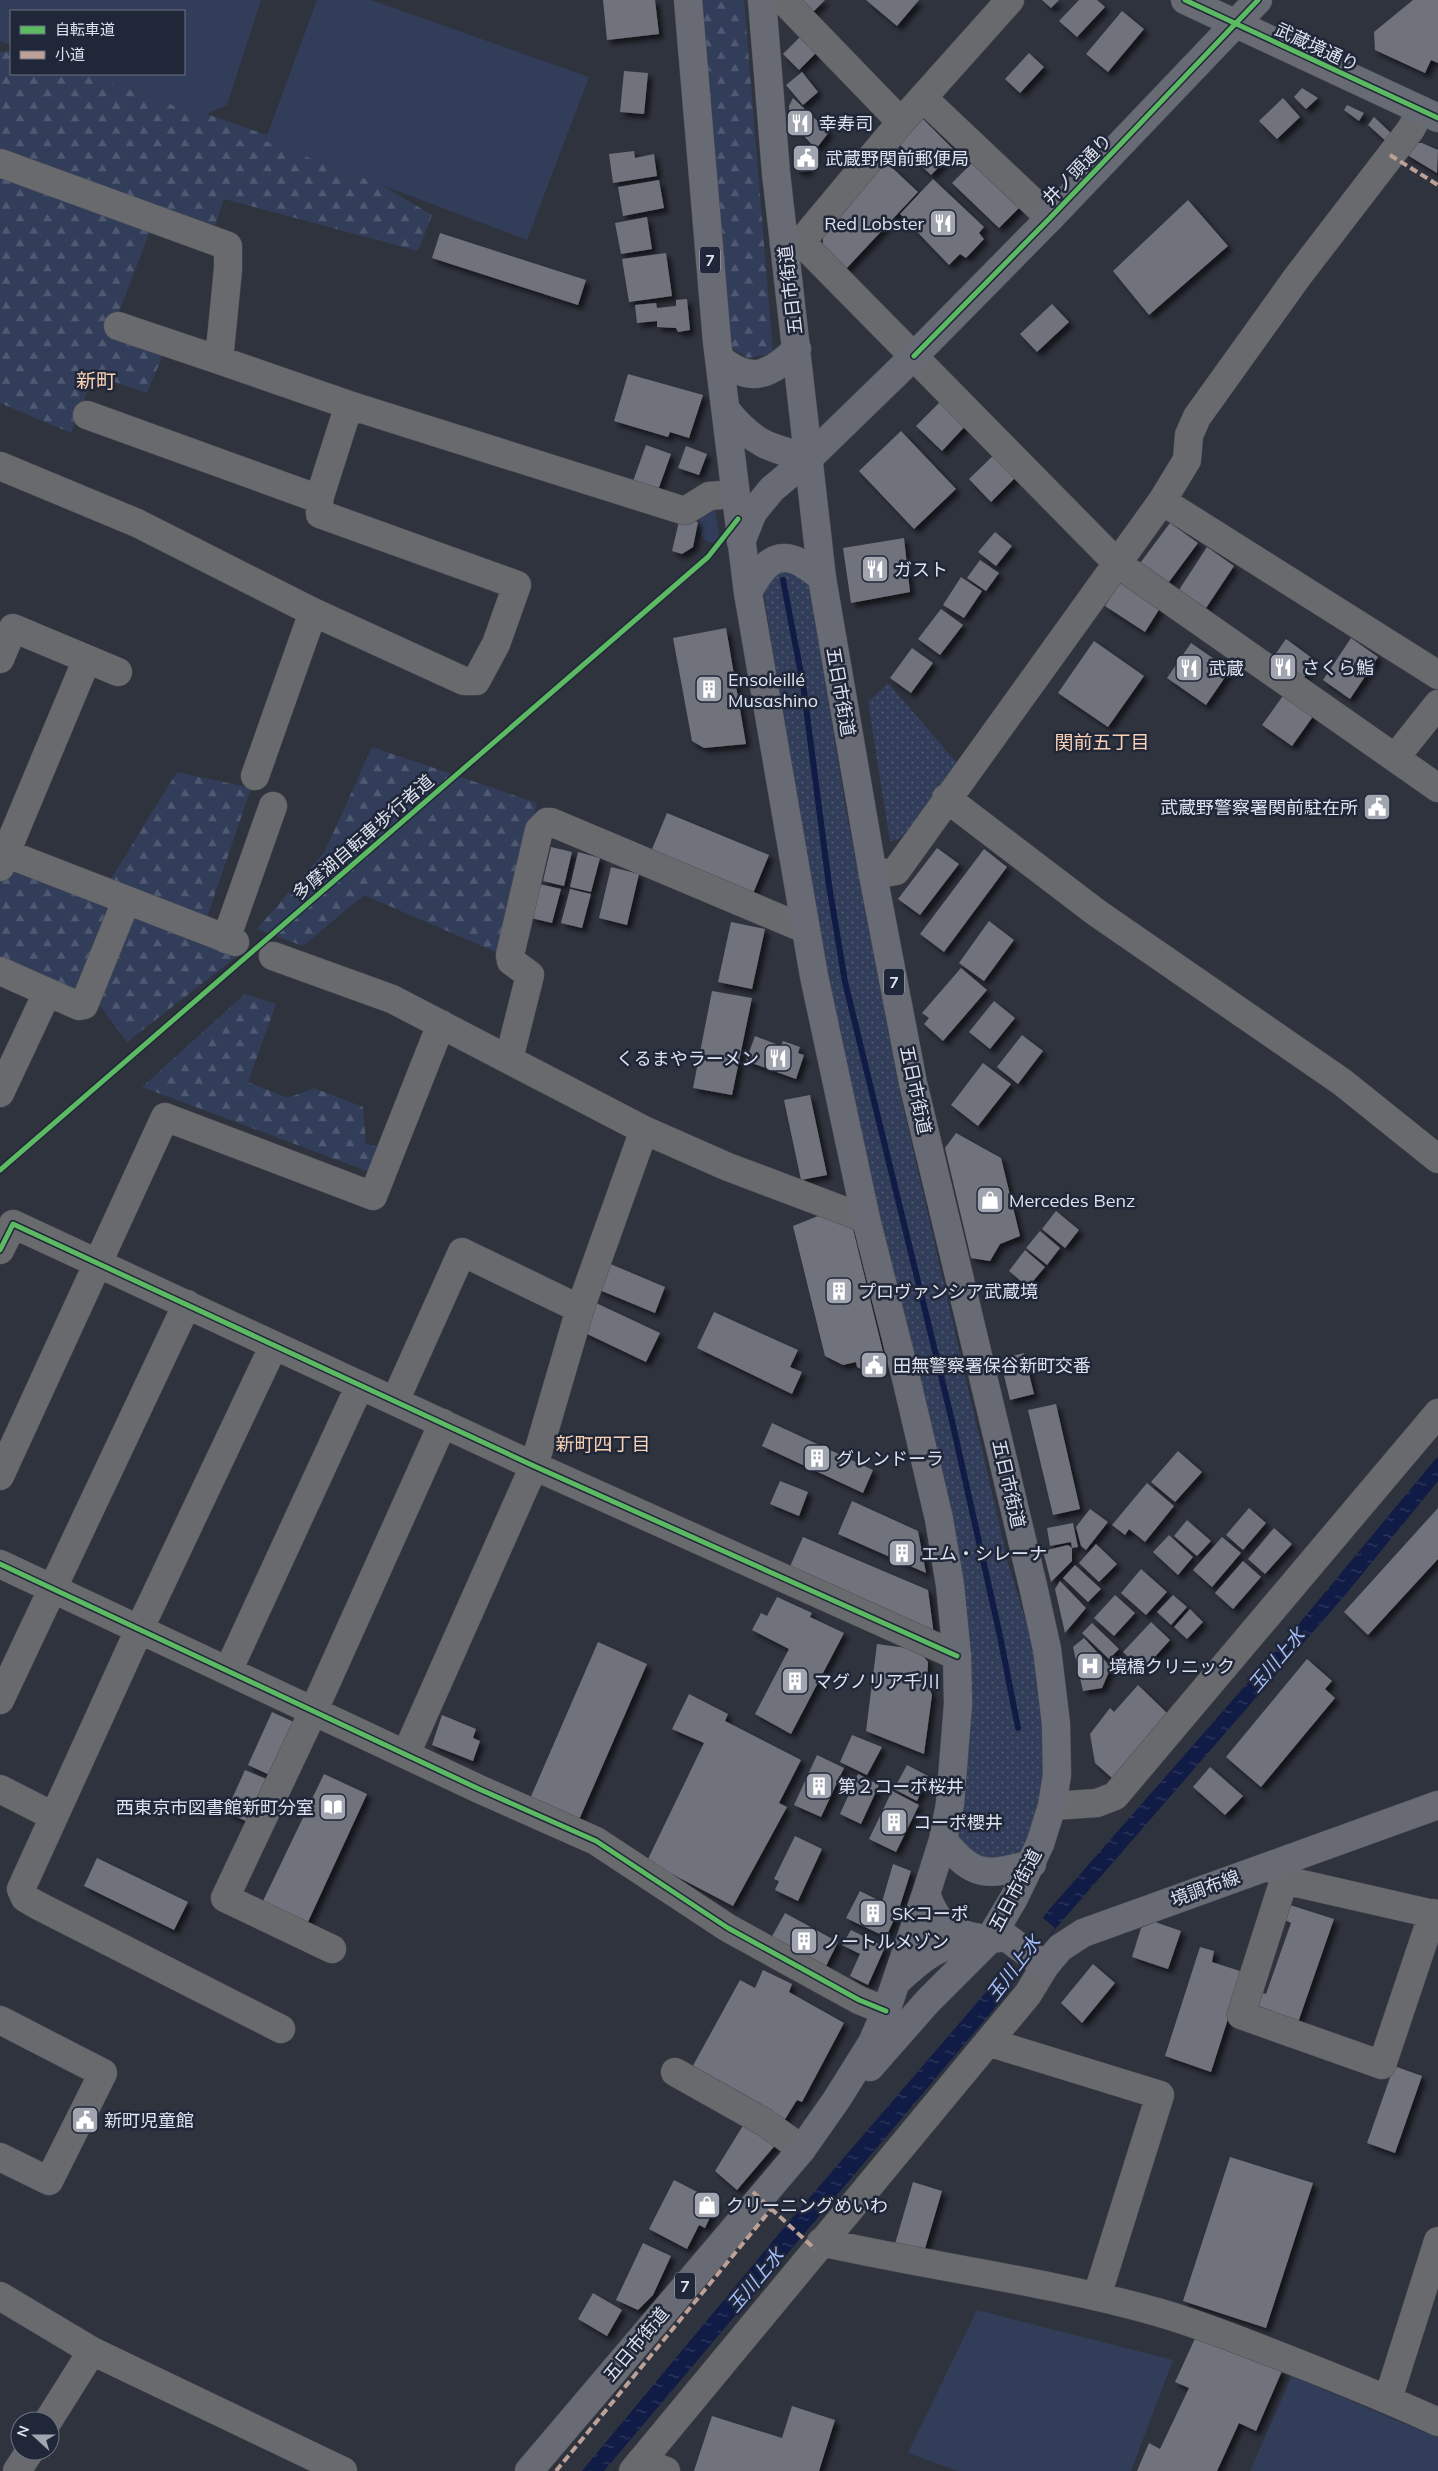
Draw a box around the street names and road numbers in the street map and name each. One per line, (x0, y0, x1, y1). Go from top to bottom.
street label: 武蔵境通り (1271, 18, 1363, 76)
street label: 井ノ頭通り (1037, 129, 1117, 209)
street label: 五日市街道 (773, 244, 807, 336)
road number: 7 (700, 246, 720, 274)
street label: 五日市街道 (822, 646, 860, 738)
street label: 多摩湖自転車歩行者道 (288, 769, 438, 905)
road number: 7 (884, 969, 904, 996)
street label: 五日市街道 (895, 1044, 937, 1136)
street label: 五日市街道 (988, 1438, 1030, 1530)
street label: 五日市街道 (984, 1845, 1046, 1935)
street label: 境調布線 (1167, 1865, 1243, 1911)
road number: 7 (675, 2272, 695, 2300)
street label: 五日市街道 (598, 2302, 674, 2386)

